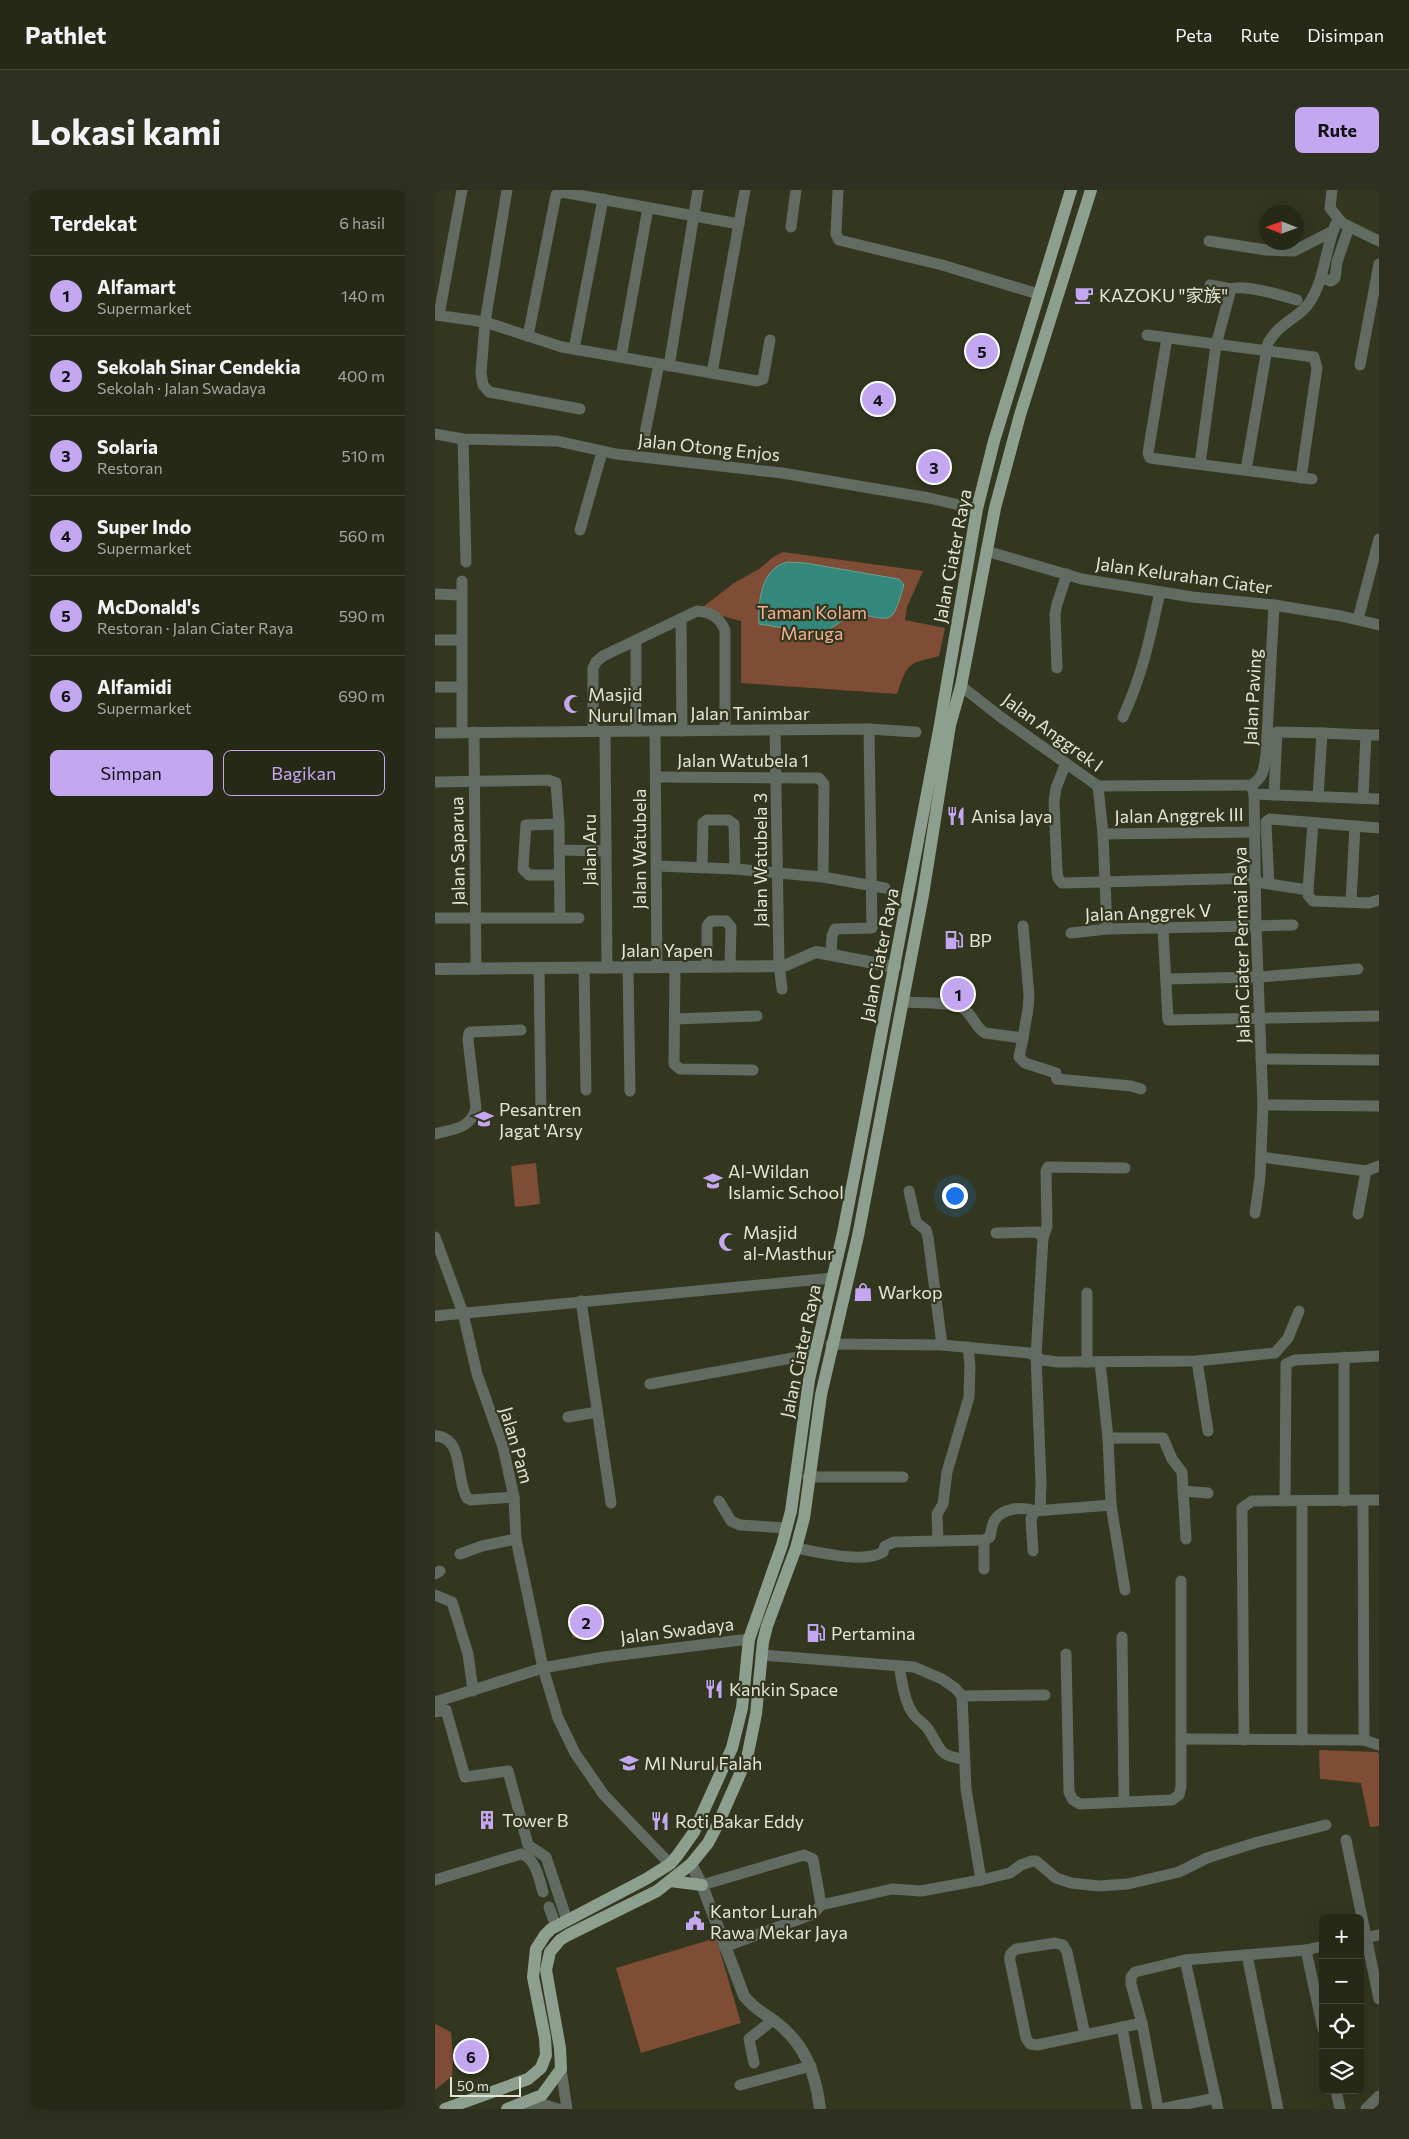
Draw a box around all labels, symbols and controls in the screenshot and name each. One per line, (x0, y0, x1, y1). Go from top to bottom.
text: Pathlet (25, 20, 106, 49)
text: Peta (1175, 24, 1212, 46)
text: Rute (1240, 24, 1279, 46)
text: Disimpan (1307, 24, 1384, 46)
button: Rute (1295, 107, 1379, 153)
text: Lokasi kami (30, 109, 221, 152)
north arrow (1259, 205, 1304, 250)
text: Terdekat (50, 210, 137, 235)
text: 6 hasil (339, 213, 385, 232)
text: Alfamart (97, 275, 176, 298)
cafe icon: KAZOKU "家族" (1073, 284, 1095, 306)
place label: KAZOKU "家族" (1099, 284, 1228, 306)
text: 1 (62, 286, 70, 305)
text: 140 m (341, 286, 385, 305)
text: Supermarket (97, 298, 192, 317)
pin: 5 (966, 332, 998, 370)
text: Sekolah Sinar Cendekia (97, 355, 300, 378)
text: 2 (61, 366, 71, 385)
text: 400 m (337, 366, 385, 385)
text: Sekolah · Jalan Swadaya (97, 378, 266, 397)
pin: 4 (862, 380, 894, 418)
street label: Jalan Otong Enjos (637, 429, 781, 465)
text: Solaria (97, 435, 158, 458)
text: 3 (61, 446, 71, 465)
text: 510 m (342, 446, 385, 465)
pin: 3 (918, 448, 950, 486)
text: Restoran (97, 458, 163, 477)
street label: Jalan Ciater Raya (928, 487, 976, 625)
text: Super Indo (97, 515, 191, 538)
text: 4 (61, 526, 71, 545)
text: 560 m (339, 526, 385, 545)
text: Supermarket (97, 538, 192, 557)
street label: Jalan Kelurahan Ciater (1094, 552, 1274, 598)
text: McDonald's (97, 595, 200, 618)
park label: Taman Kolam Maruga (757, 601, 867, 644)
text: 5 (61, 606, 71, 625)
text: 590 m (339, 606, 385, 625)
text: Restoran · Jalan Ciater Raya (97, 618, 293, 637)
street label: Jalan Paving (1238, 648, 1266, 746)
text: Alfamidi (97, 675, 172, 698)
place label: Masjid Nurul Iman (588, 683, 677, 726)
text: 6 (61, 686, 71, 705)
text: 690 m (338, 686, 385, 705)
street label: Jalan Anggrek I (998, 688, 1108, 776)
mosque icon: Masjid Nurul Iman (562, 693, 584, 715)
text: Supermarket (97, 698, 192, 717)
street label: Jalan Tanimbar (690, 702, 810, 724)
street label: Jalan Watubela 1 (677, 749, 809, 771)
button: Simpan (50, 750, 213, 796)
button: Bagikan (223, 750, 385, 796)
street label: Jalan Watubela (628, 789, 650, 909)
street label: Jalan Watubela 3 (749, 793, 771, 927)
street label: Jalan Saparua (445, 796, 469, 906)
street label: Jalan Anggrek III (1114, 803, 1244, 827)
restaurant icon: Anisa Jaya (945, 805, 967, 827)
place label: Anisa Jaya (971, 805, 1052, 827)
street label: Jalan Aru (578, 814, 600, 886)
street label: Jalan Ciater Permai Raya (1228, 846, 1254, 1044)
street label: Jalan Ciater Raya (855, 886, 903, 1024)
street label: Jalan Anggrek V (1084, 899, 1212, 925)
fuel station icon: BP (943, 929, 965, 951)
place label: BP (969, 929, 992, 951)
street label: Jalan Yapen (621, 939, 713, 961)
pin: 1 (942, 975, 974, 1013)
place label: Pesantren Jagat 'Arsy (499, 1098, 583, 1141)
school or university icon: Pesantren Jagat 'Arsy (473, 1108, 495, 1130)
place label: Al-Wildan Islamic School (728, 1160, 844, 1203)
school or university icon: Al-Wildan Islamic School (702, 1170, 724, 1192)
your location (942, 1183, 968, 1209)
place label: Masjid al-Masthur (743, 1221, 834, 1264)
mosque icon: Masjid al-Masthur (717, 1231, 739, 1253)
shop icon: Warkop (852, 1281, 874, 1303)
place label: Warkop (878, 1281, 943, 1303)
street label: Jalan Ciater Raya (775, 1282, 825, 1420)
street label: Jalan Pam (496, 1404, 538, 1486)
pin: 2 (570, 1603, 602, 1641)
street label: Jalan Swadaya (619, 1612, 735, 1648)
fuel station icon: Pertamina (805, 1622, 827, 1644)
place label: Pertamina (831, 1622, 916, 1644)
restaurant icon: Kankin Space (703, 1678, 725, 1700)
place label: Kankin Space (729, 1678, 838, 1700)
school or university icon: MI Nurul Falah (618, 1752, 640, 1774)
place label: MI Nurul Falah (644, 1752, 762, 1774)
building icon: Tower B (476, 1809, 498, 1831)
place label: Tower B (502, 1809, 568, 1831)
restaurant icon: Roti Bakar Eddy (649, 1810, 671, 1832)
place label: Roti Bakar Eddy (675, 1810, 804, 1832)
place label: Kantor Lurah Rawa Mekar Jaya (710, 1900, 848, 1943)
public building icon: Kantor Lurah Rawa Mekar Jaya (684, 1910, 706, 1932)
map controls (1319, 1914, 1364, 2094)
button: + (1319, 1914, 1364, 1959)
button: − (1319, 1959, 1364, 2004)
button: locate (1319, 2004, 1364, 2049)
pin: 6 (455, 2037, 487, 2075)
button: layers (1319, 2049, 1364, 2094)
scale bar (450, 2074, 521, 2097)
text: 50 m (457, 2077, 489, 2094)

